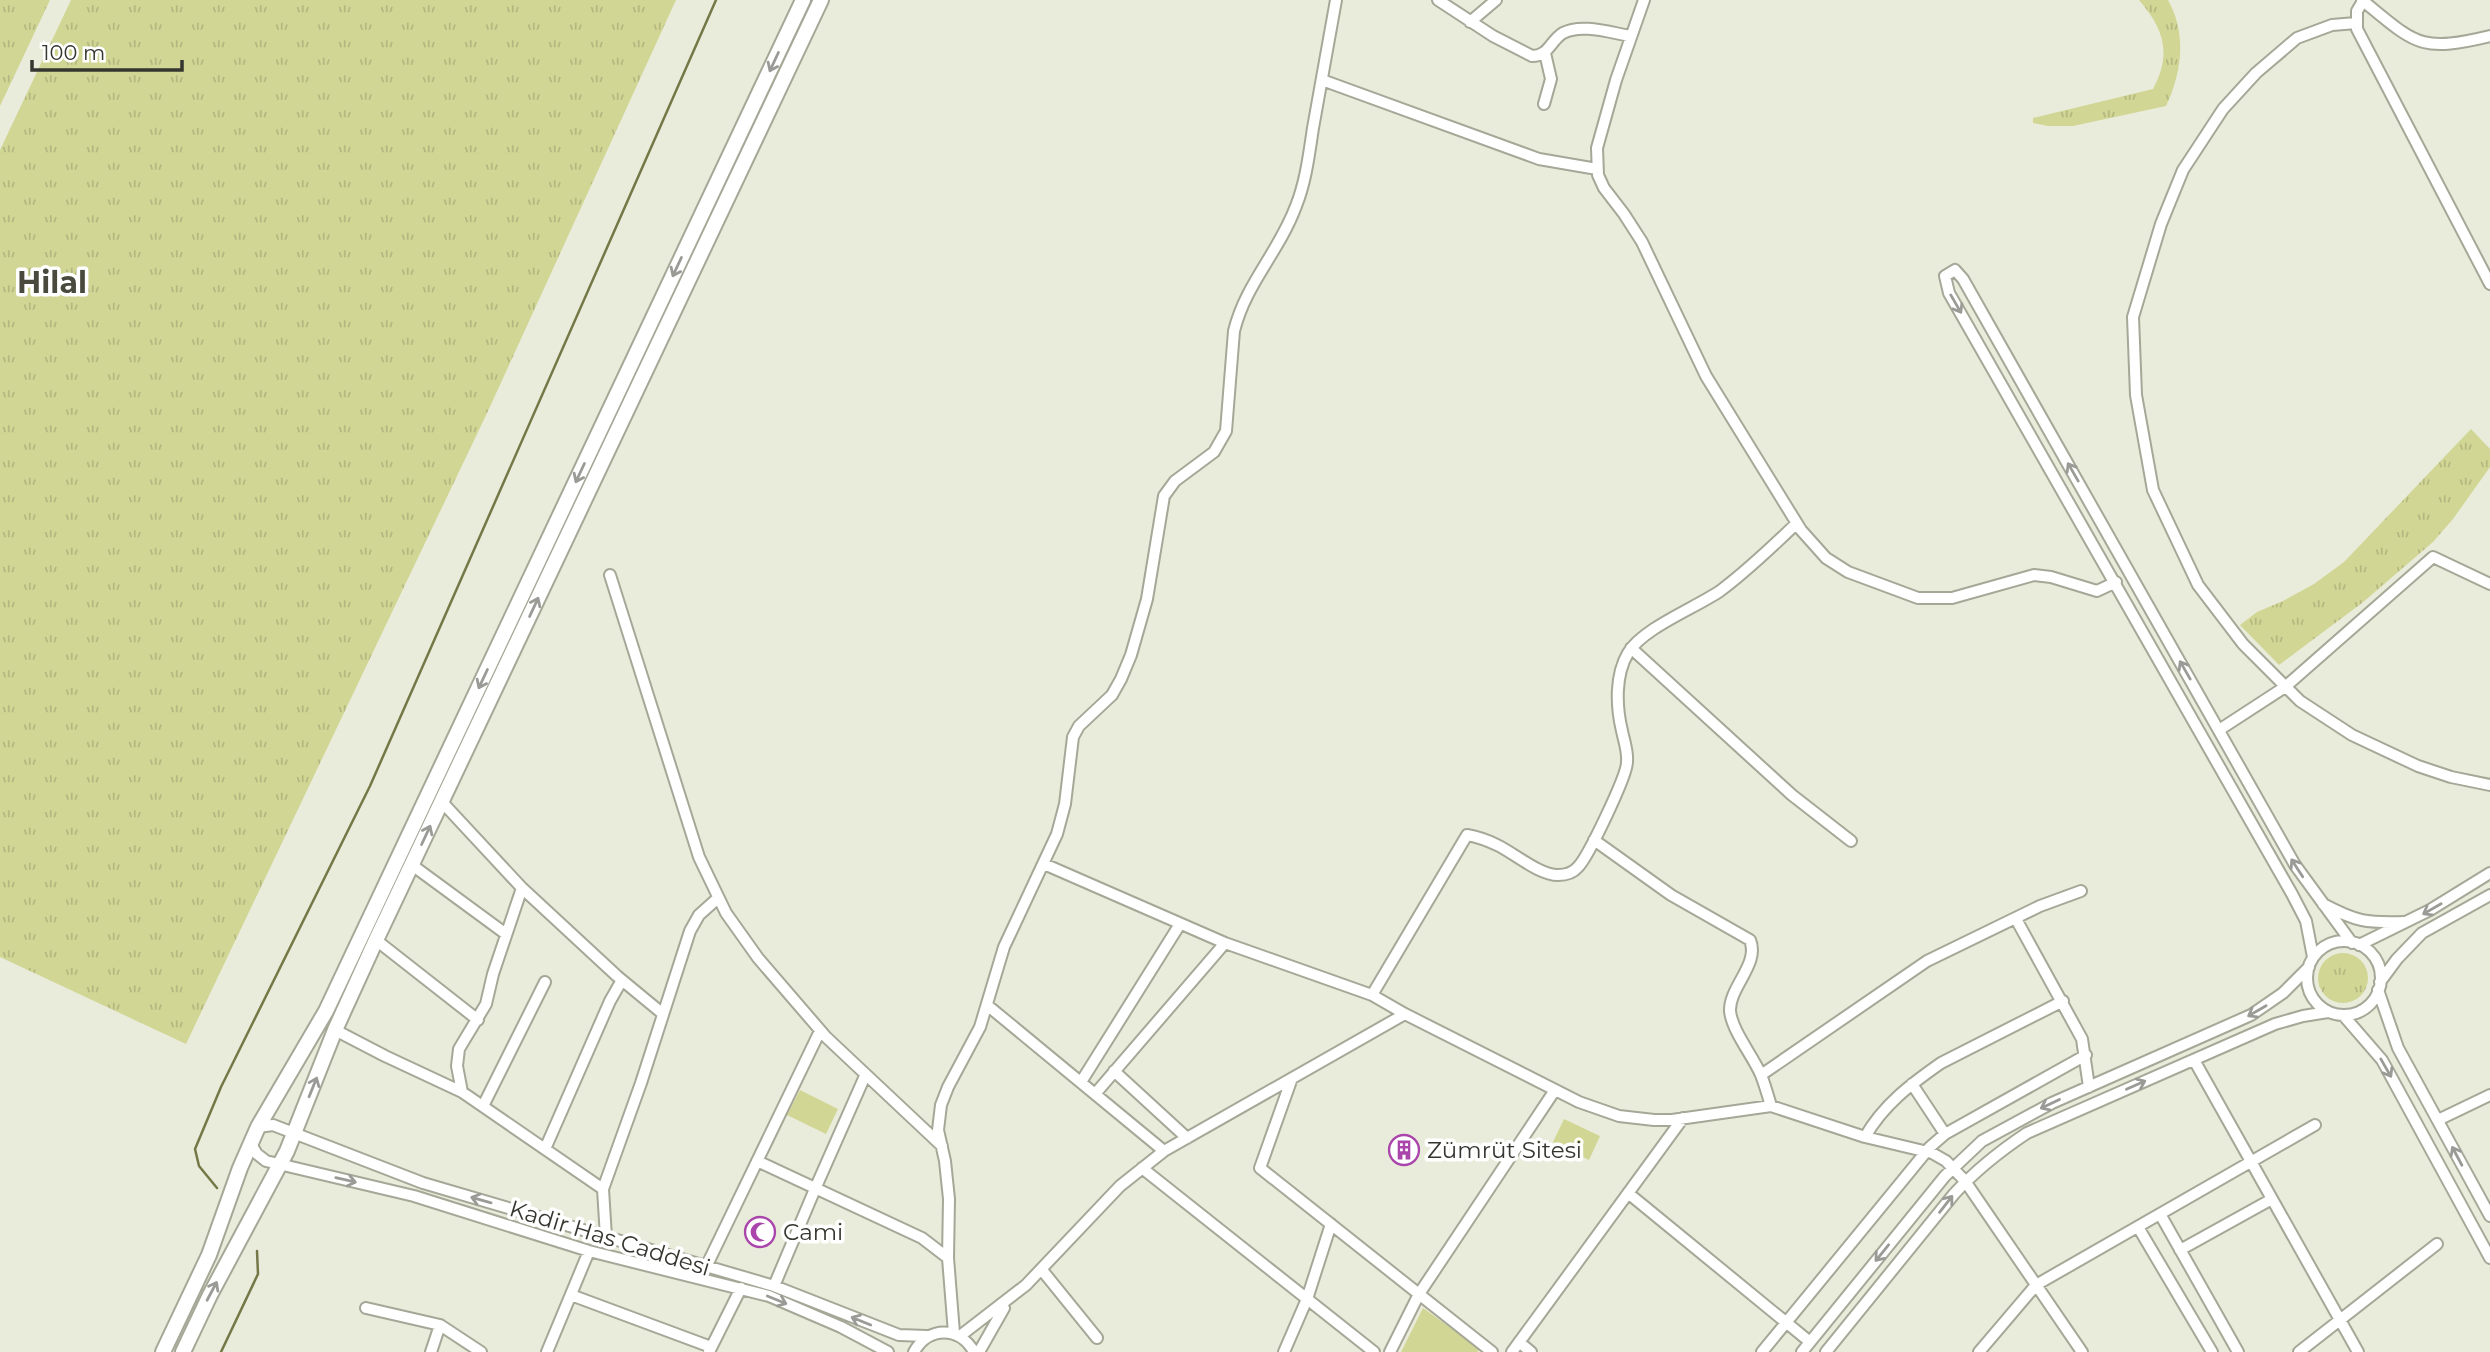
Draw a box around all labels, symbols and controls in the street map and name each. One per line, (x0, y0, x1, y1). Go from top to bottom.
scale bar (32, 28, 182, 72)
text: 100 m (42, 40, 105, 65)
one-way arrow (767, 51, 780, 72)
one-way arrow (670, 256, 683, 277)
district label: Hilal (17, 264, 87, 301)
one-way arrow (1949, 294, 1963, 314)
one-way arrow (572, 462, 586, 483)
one-way arrow (2065, 462, 2079, 482)
one-way arrow (528, 597, 541, 618)
one-way arrow (2178, 660, 2192, 680)
one-way arrow (475, 668, 489, 689)
one-way arrow (420, 825, 434, 846)
one-way arrow (2290, 858, 2304, 878)
one-way arrow (2422, 902, 2442, 916)
one-way arrow (2247, 1005, 2268, 1018)
one-way arrow (2379, 1057, 2393, 1077)
one-way arrow (307, 1076, 320, 1098)
one-way arrow (2125, 1078, 2147, 1091)
one-way arrow (2040, 1098, 2061, 1111)
building icon: Zümrüt Sitesi (1387, 1133, 1421, 1167)
place label: Zümrüt Sitesi (1427, 1136, 1582, 1164)
one-way arrow (2450, 1147, 2464, 1167)
one-way arrow (334, 1174, 357, 1187)
one-way arrow (470, 1193, 492, 1206)
street label: Kadir Has Caddesi (506, 1194, 714, 1282)
one-way arrow (1938, 1195, 1953, 1213)
mosque icon: Cami (743, 1215, 777, 1249)
place label: Cami (783, 1218, 843, 1246)
one-way arrow (1875, 1244, 1890, 1262)
one-way arrow (206, 1281, 220, 1301)
one-way arrow (766, 1294, 787, 1307)
one-way arrow (851, 1314, 872, 1327)

